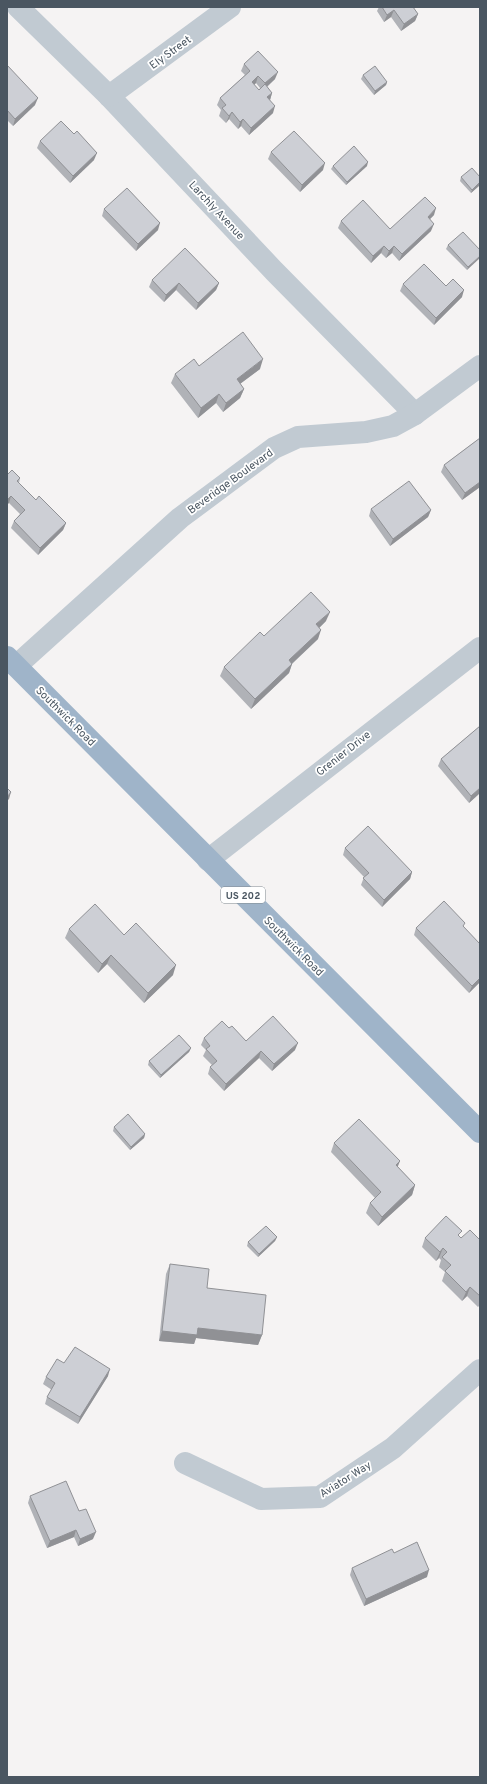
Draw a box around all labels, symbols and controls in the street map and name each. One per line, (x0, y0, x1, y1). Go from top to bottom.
street label: Ely Street (147, 33, 194, 73)
street label: Larchly Avenue (185, 178, 247, 243)
street label: Beveridge Boulevard (185, 446, 276, 518)
street label: Southwick Road (32, 684, 98, 750)
street label: Grenier Drive (313, 728, 374, 779)
road number: US 202 (221, 887, 265, 903)
street label: Southwick Road (260, 914, 326, 980)
street label: Aviator Way (317, 1458, 374, 1501)

